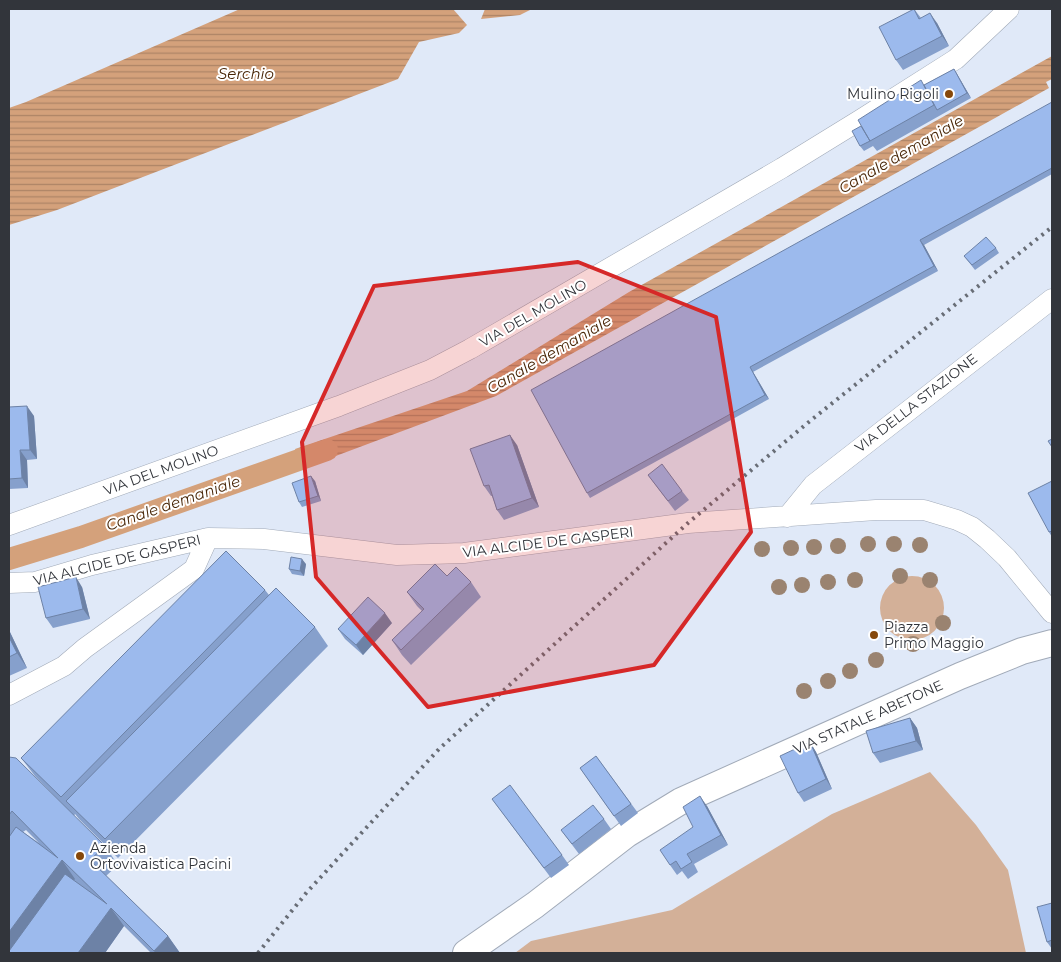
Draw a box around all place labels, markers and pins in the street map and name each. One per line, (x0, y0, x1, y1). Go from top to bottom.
place label: Mulino Rigoli (847, 85, 939, 103)
marker: Mulino Rigoli (943, 88, 955, 100)
place label: Piazza Primo Maggio (884, 618, 984, 652)
marker: Piazza Primo Maggio (868, 629, 880, 641)
place label: Azienda Ortovivaistica Pacini (90, 839, 231, 873)
marker: Azienda Ortovivaistica Pacini (74, 850, 86, 862)

